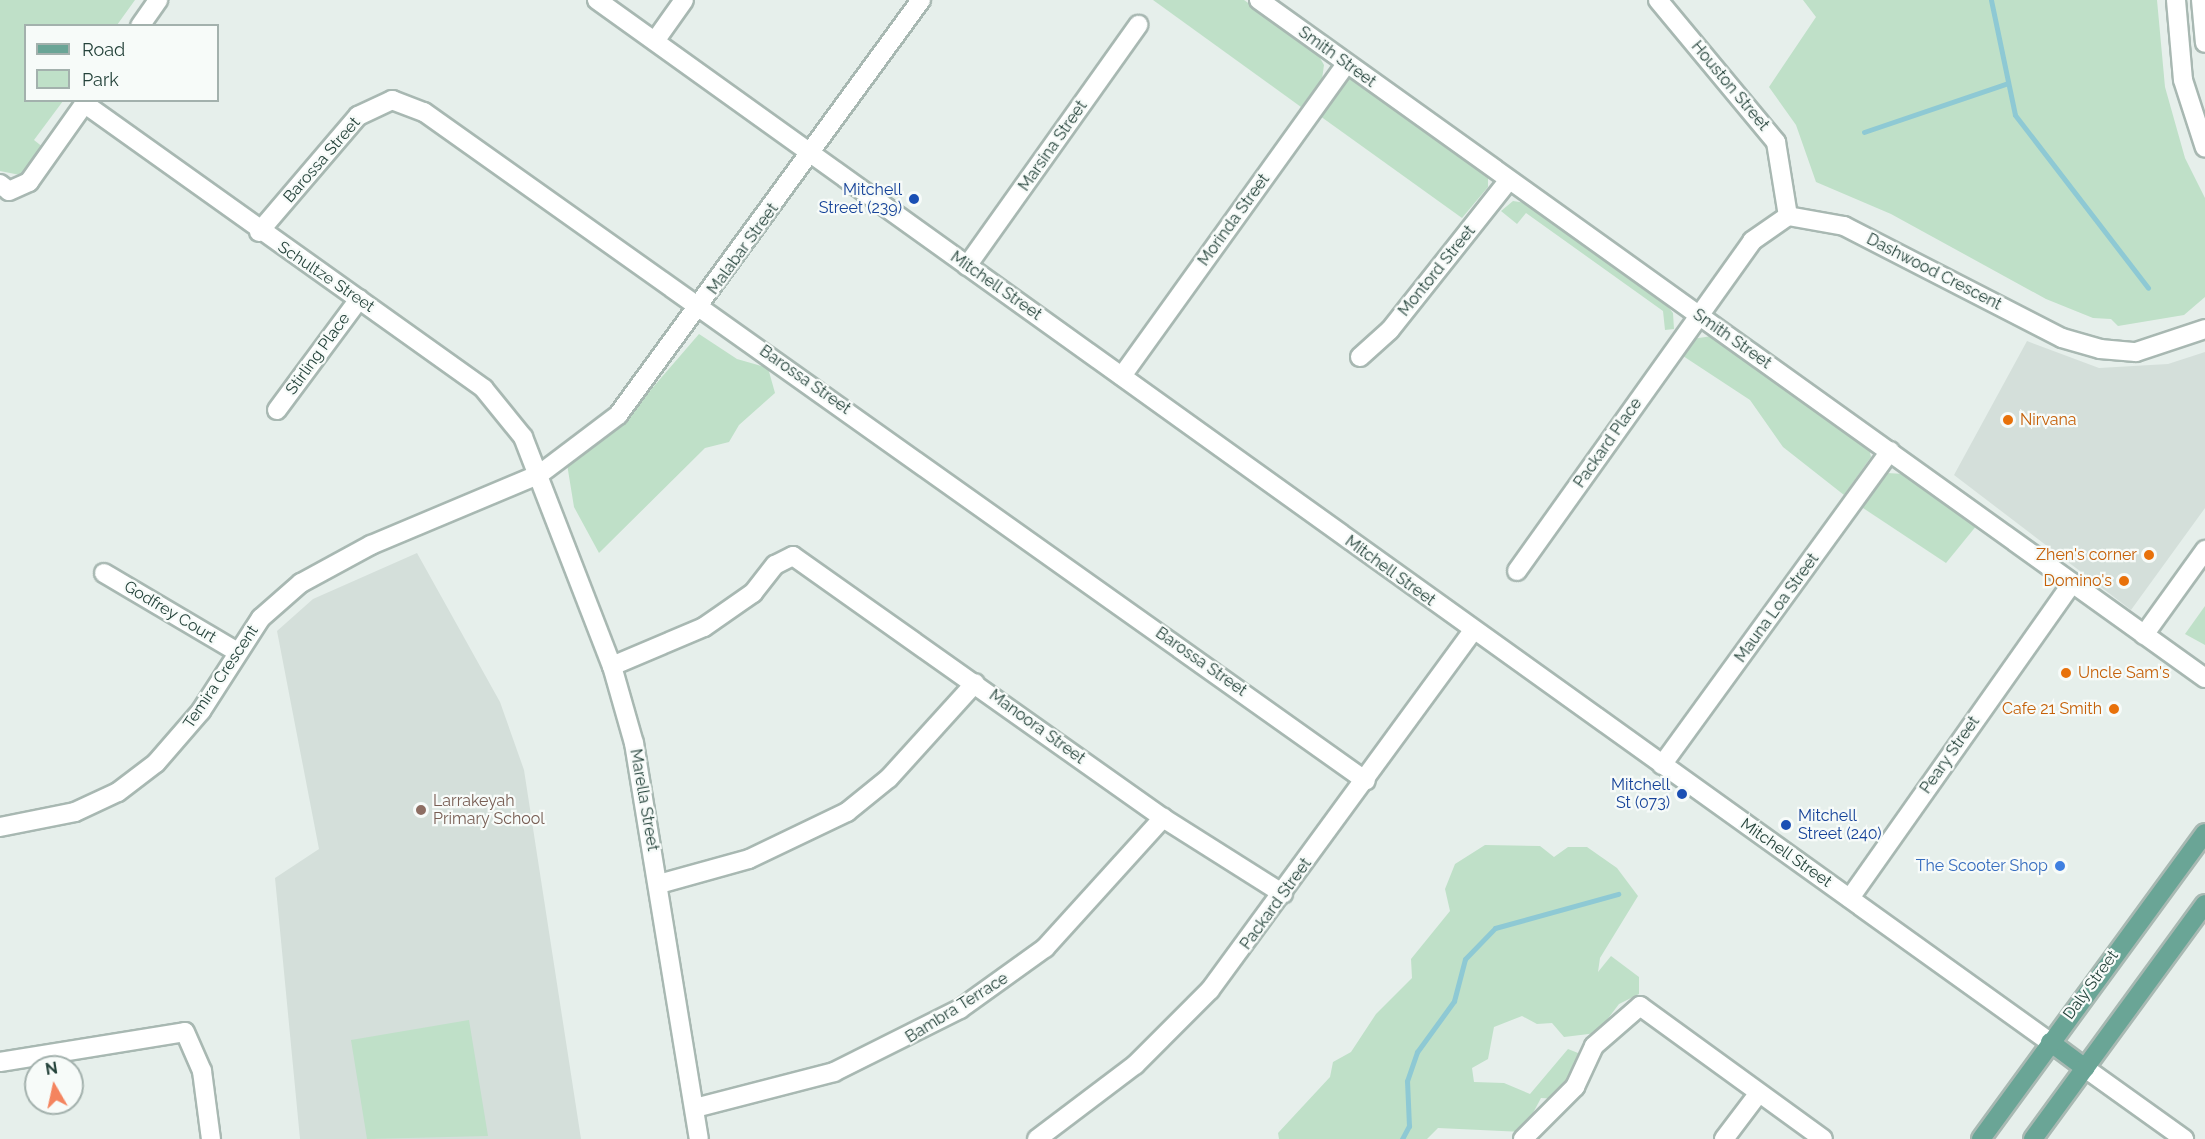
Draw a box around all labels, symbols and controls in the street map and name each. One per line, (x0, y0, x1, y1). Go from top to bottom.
street label: Smith Street (1295, 22, 1379, 92)
legend (24, 24, 219, 102)
street label: Houston Street (1687, 37, 1773, 135)
text: Road (82, 39, 125, 60)
text: Park (82, 69, 119, 90)
street label: Marsina Street (1015, 97, 1091, 195)
street label: Barossa Street (280, 113, 364, 207)
street label: Morinda Street (1194, 170, 1274, 270)
place label: Mitchell Street (239) (819, 180, 902, 218)
marker: Mitchell Street (239) (907, 192, 921, 206)
street label: Malabar Street (703, 200, 783, 298)
street label: Montord Street (1395, 222, 1479, 320)
street label: Dashwood Crescent (1863, 230, 2005, 314)
street label: Schultze Street (274, 238, 378, 316)
street label: Mitchell Street (947, 247, 1045, 325)
street label: Smith Street (1689, 305, 1775, 373)
street label: Stirling Place (282, 309, 354, 399)
street label: Barossa Street (756, 341, 854, 419)
street label: Packard Place (1570, 394, 1646, 492)
place label: Nirvana (2020, 410, 2077, 430)
marker: Nirvana (2001, 413, 2015, 427)
street label: Mitchell Street (1341, 532, 1439, 610)
place label: Zhen's corner (2036, 545, 2137, 565)
marker: Zhen's corner (2142, 548, 2156, 562)
street label: Mauna Loa Street (1731, 550, 1823, 666)
place label: Domino's (2044, 571, 2112, 591)
marker: Domino's (2117, 574, 2131, 588)
street label: Godfrey Court (120, 577, 220, 647)
street label: Temira Crescent (179, 622, 263, 732)
street label: Barossa Street (1152, 623, 1250, 701)
place label: Uncle Sam's (2078, 663, 2170, 683)
marker: Uncle Sam's (2059, 666, 2073, 680)
street label: Manoora Street (985, 686, 1089, 768)
place label: Cafe 21 Smith (2002, 699, 2102, 719)
marker: Cafe 21 Smith (2107, 702, 2121, 716)
street label: Peary Street (1916, 712, 1984, 798)
street label: Marella Street (626, 747, 662, 853)
place label: Mitchell St (073) (1611, 775, 1670, 813)
marker: Mitchell St (073) (1675, 787, 1689, 801)
place label: Larrakeyah Primary School (433, 791, 545, 829)
marker: Larrakeyah Primary School (414, 803, 428, 817)
place label: Mitchell Street (240) (1798, 806, 1882, 844)
street label: Mitchell Street (1737, 814, 1835, 892)
marker: Mitchell Street (240) (1779, 818, 1793, 832)
street label: Packard Street (1236, 855, 1316, 953)
place label: The Scooter Shop (1915, 856, 2048, 876)
marker: The Scooter Shop (2053, 859, 2067, 873)
street label: Daly Street (2059, 946, 2123, 1024)
street label: Bambra Terrace (902, 969, 1012, 1047)
north arrow (24, 1055, 84, 1115)
text: N (44, 1058, 59, 1079)

